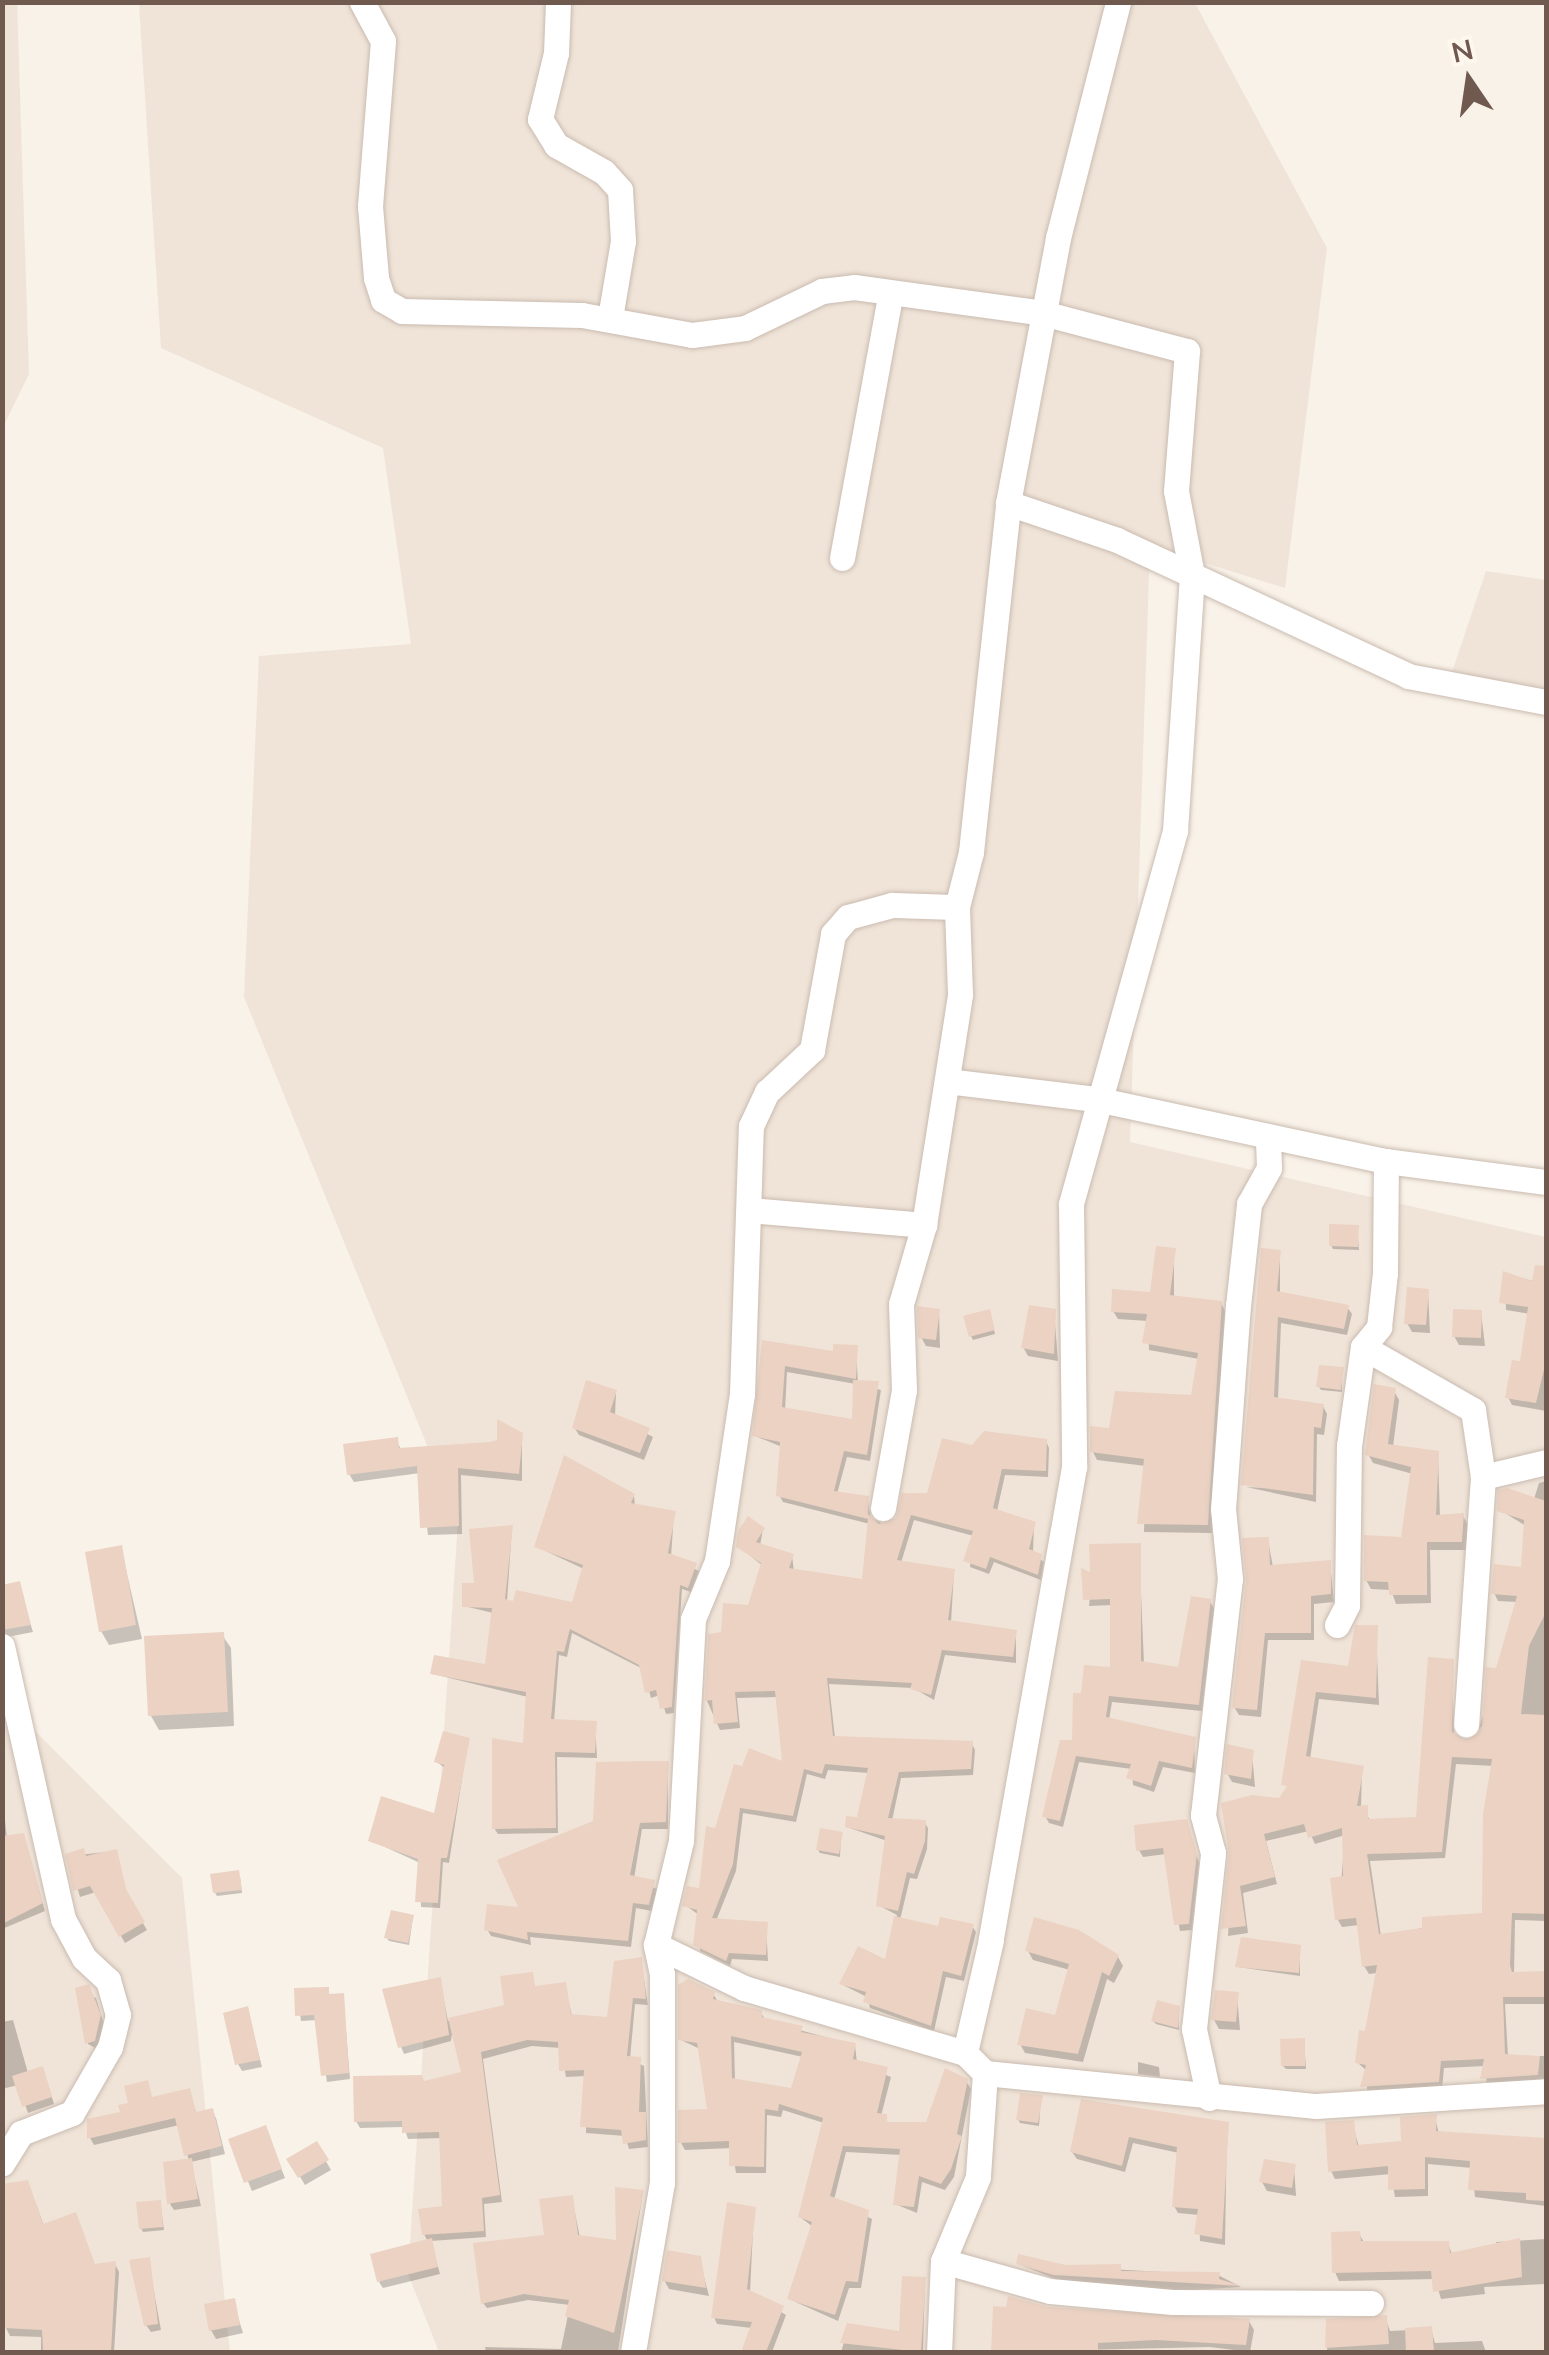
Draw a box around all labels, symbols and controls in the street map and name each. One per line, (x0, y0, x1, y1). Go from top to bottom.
north arrow (1419, 30, 1519, 130)
text: N (1448, 31, 1476, 70)

